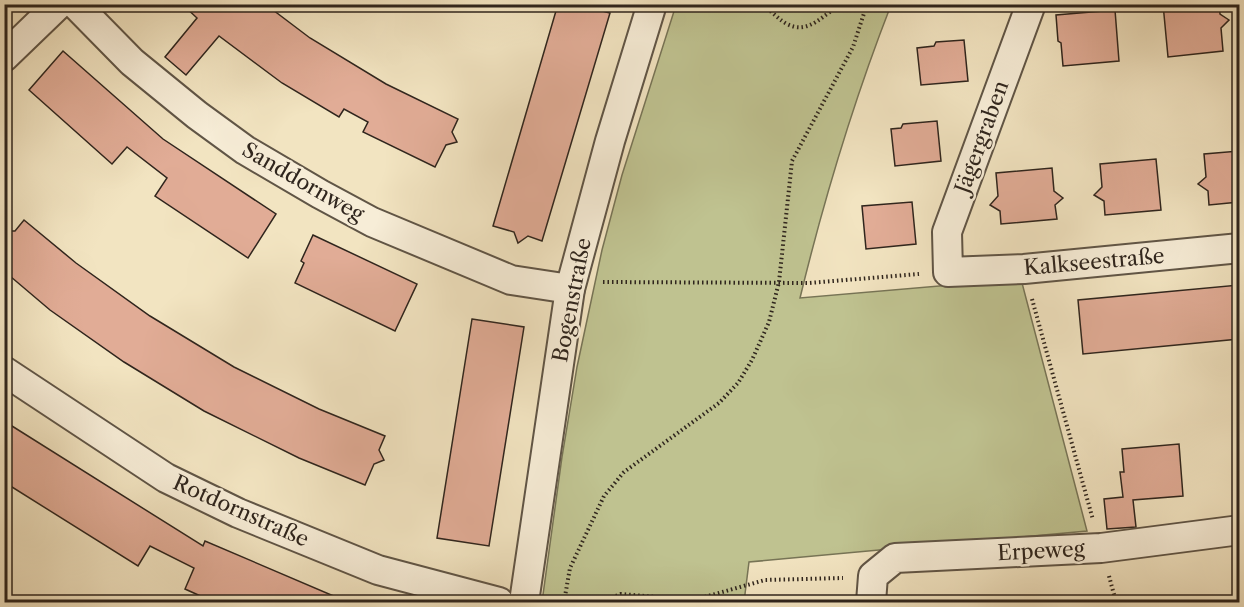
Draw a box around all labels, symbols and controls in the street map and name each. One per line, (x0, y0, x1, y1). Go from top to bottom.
street label: Jägergraben (949, 77, 1013, 199)
street label: Sanddornweg (238, 137, 369, 227)
street label: Bogenstraße (547, 236, 596, 364)
street label: Kalkseestraße (1023, 243, 1165, 280)
street label: Rotdornstraße (170, 469, 313, 552)
street label: Erpeweg (997, 536, 1086, 565)

